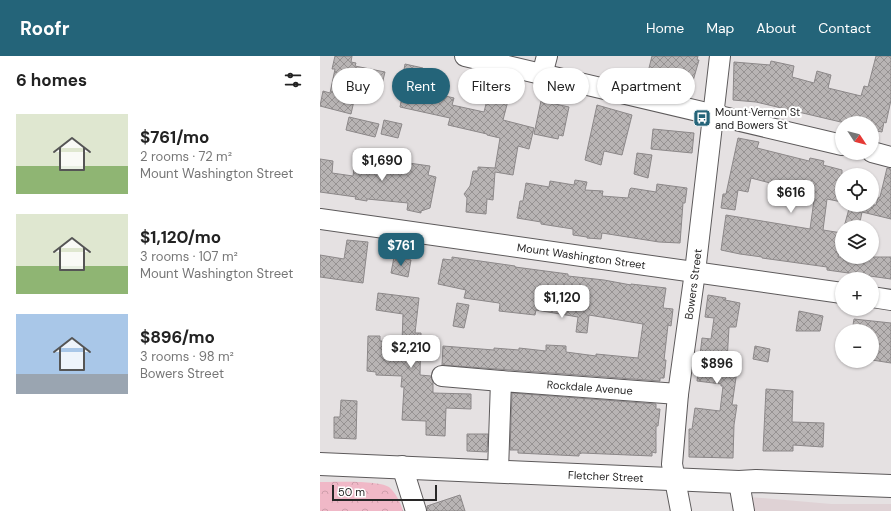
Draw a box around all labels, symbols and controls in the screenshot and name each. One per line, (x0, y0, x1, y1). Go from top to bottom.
text: Roofr (20, 16, 69, 41)
text: Home (646, 19, 684, 37)
text: Map (706, 19, 734, 37)
text: About (756, 19, 796, 37)
text: Contact (818, 19, 871, 37)
chip: Buy (332, 68, 384, 104)
chip: Rent (392, 68, 450, 104)
chip: Filters (458, 68, 525, 104)
chip: New (533, 68, 589, 104)
chip: Apartment (597, 68, 695, 104)
text: 6 homes (16, 69, 87, 91)
icon: filters (282, 69, 304, 91)
place label: Mount Vernon St and Bowers St (715, 105, 800, 132)
bus stop icon: Mount Vernon St and Bowers St (692, 108, 712, 128)
north arrow (835, 116, 879, 160)
map controls (835, 116, 879, 368)
text: $761/mo (140, 126, 209, 148)
icon: home (48, 130, 96, 178)
text: 2 rooms · 72 m² (140, 148, 232, 165)
pin: $1,690 (349, 148, 415, 182)
text: $1,690 (361, 152, 403, 169)
text: Mount Washington Street (140, 165, 293, 182)
button: locate (835, 168, 879, 212)
pin: $616 (767, 180, 815, 214)
text: $616 (776, 184, 806, 201)
button: layers (835, 220, 879, 264)
text: $1,120/mo (140, 226, 221, 248)
icon: home (48, 230, 96, 278)
pin: $761 (377, 233, 425, 267)
text: $761 (387, 237, 415, 254)
street label: Mount Washington Street (516, 240, 647, 272)
text: 3 rooms · 107 m² (140, 248, 238, 265)
street label: Bowers Street (681, 248, 705, 320)
text: Mount Washington Street (140, 265, 293, 282)
button: + (835, 272, 879, 316)
pin: $1,120 (529, 285, 595, 319)
text: $1,120 (543, 289, 581, 306)
button: − (835, 324, 879, 368)
text: $896/mo (140, 326, 215, 348)
icon: home (48, 330, 96, 378)
pin: $2,210 (378, 335, 444, 369)
text: $2,210 (391, 339, 431, 356)
text: 3 rooms · 98 m² (140, 348, 234, 365)
pin: $896 (693, 351, 741, 385)
text: $896 (701, 355, 733, 372)
text: Bowers Street (140, 365, 224, 382)
street label: Rockdale Avenue (546, 377, 633, 398)
street label: Fletcher Street (568, 468, 644, 485)
scale bar (332, 483, 437, 502)
text: 50 m (338, 485, 365, 499)

